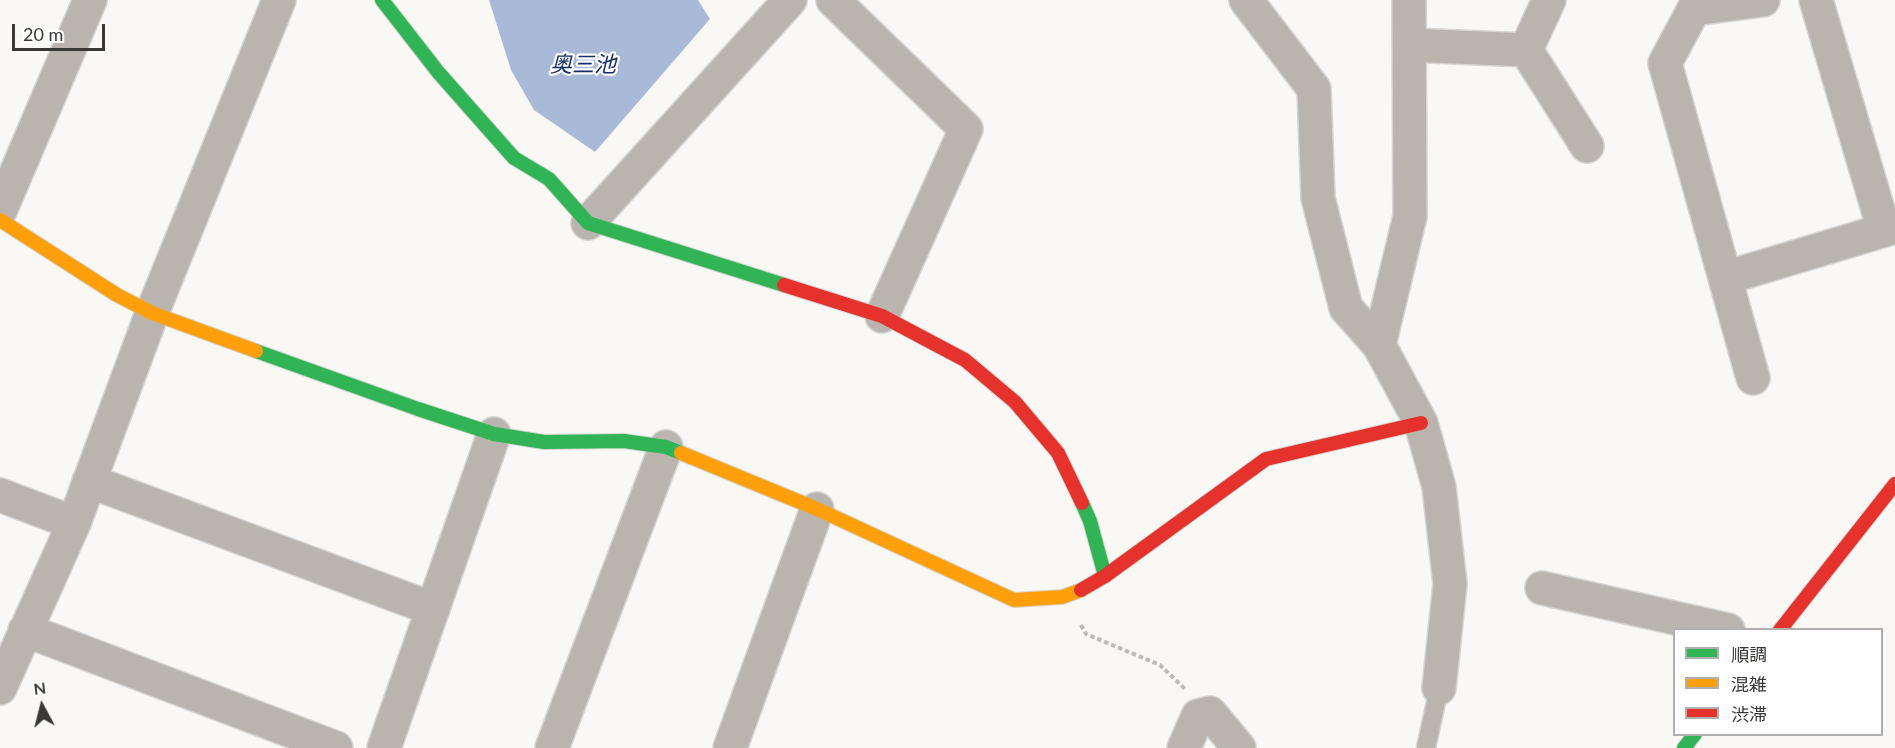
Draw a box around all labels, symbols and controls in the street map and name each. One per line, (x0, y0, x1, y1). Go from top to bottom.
scale bar (15, 12, 108, 50)
text: 20 m (23, 23, 63, 45)
water label: 奥三池 (550, 52, 616, 78)
legend (1673, 628, 1883, 736)
text: 順調 (1731, 643, 1767, 665)
text: 混雑 (1731, 673, 1767, 695)
north arrow (12, 676, 72, 736)
text: N (32, 677, 47, 698)
text: 渋滞 (1731, 703, 1767, 725)

